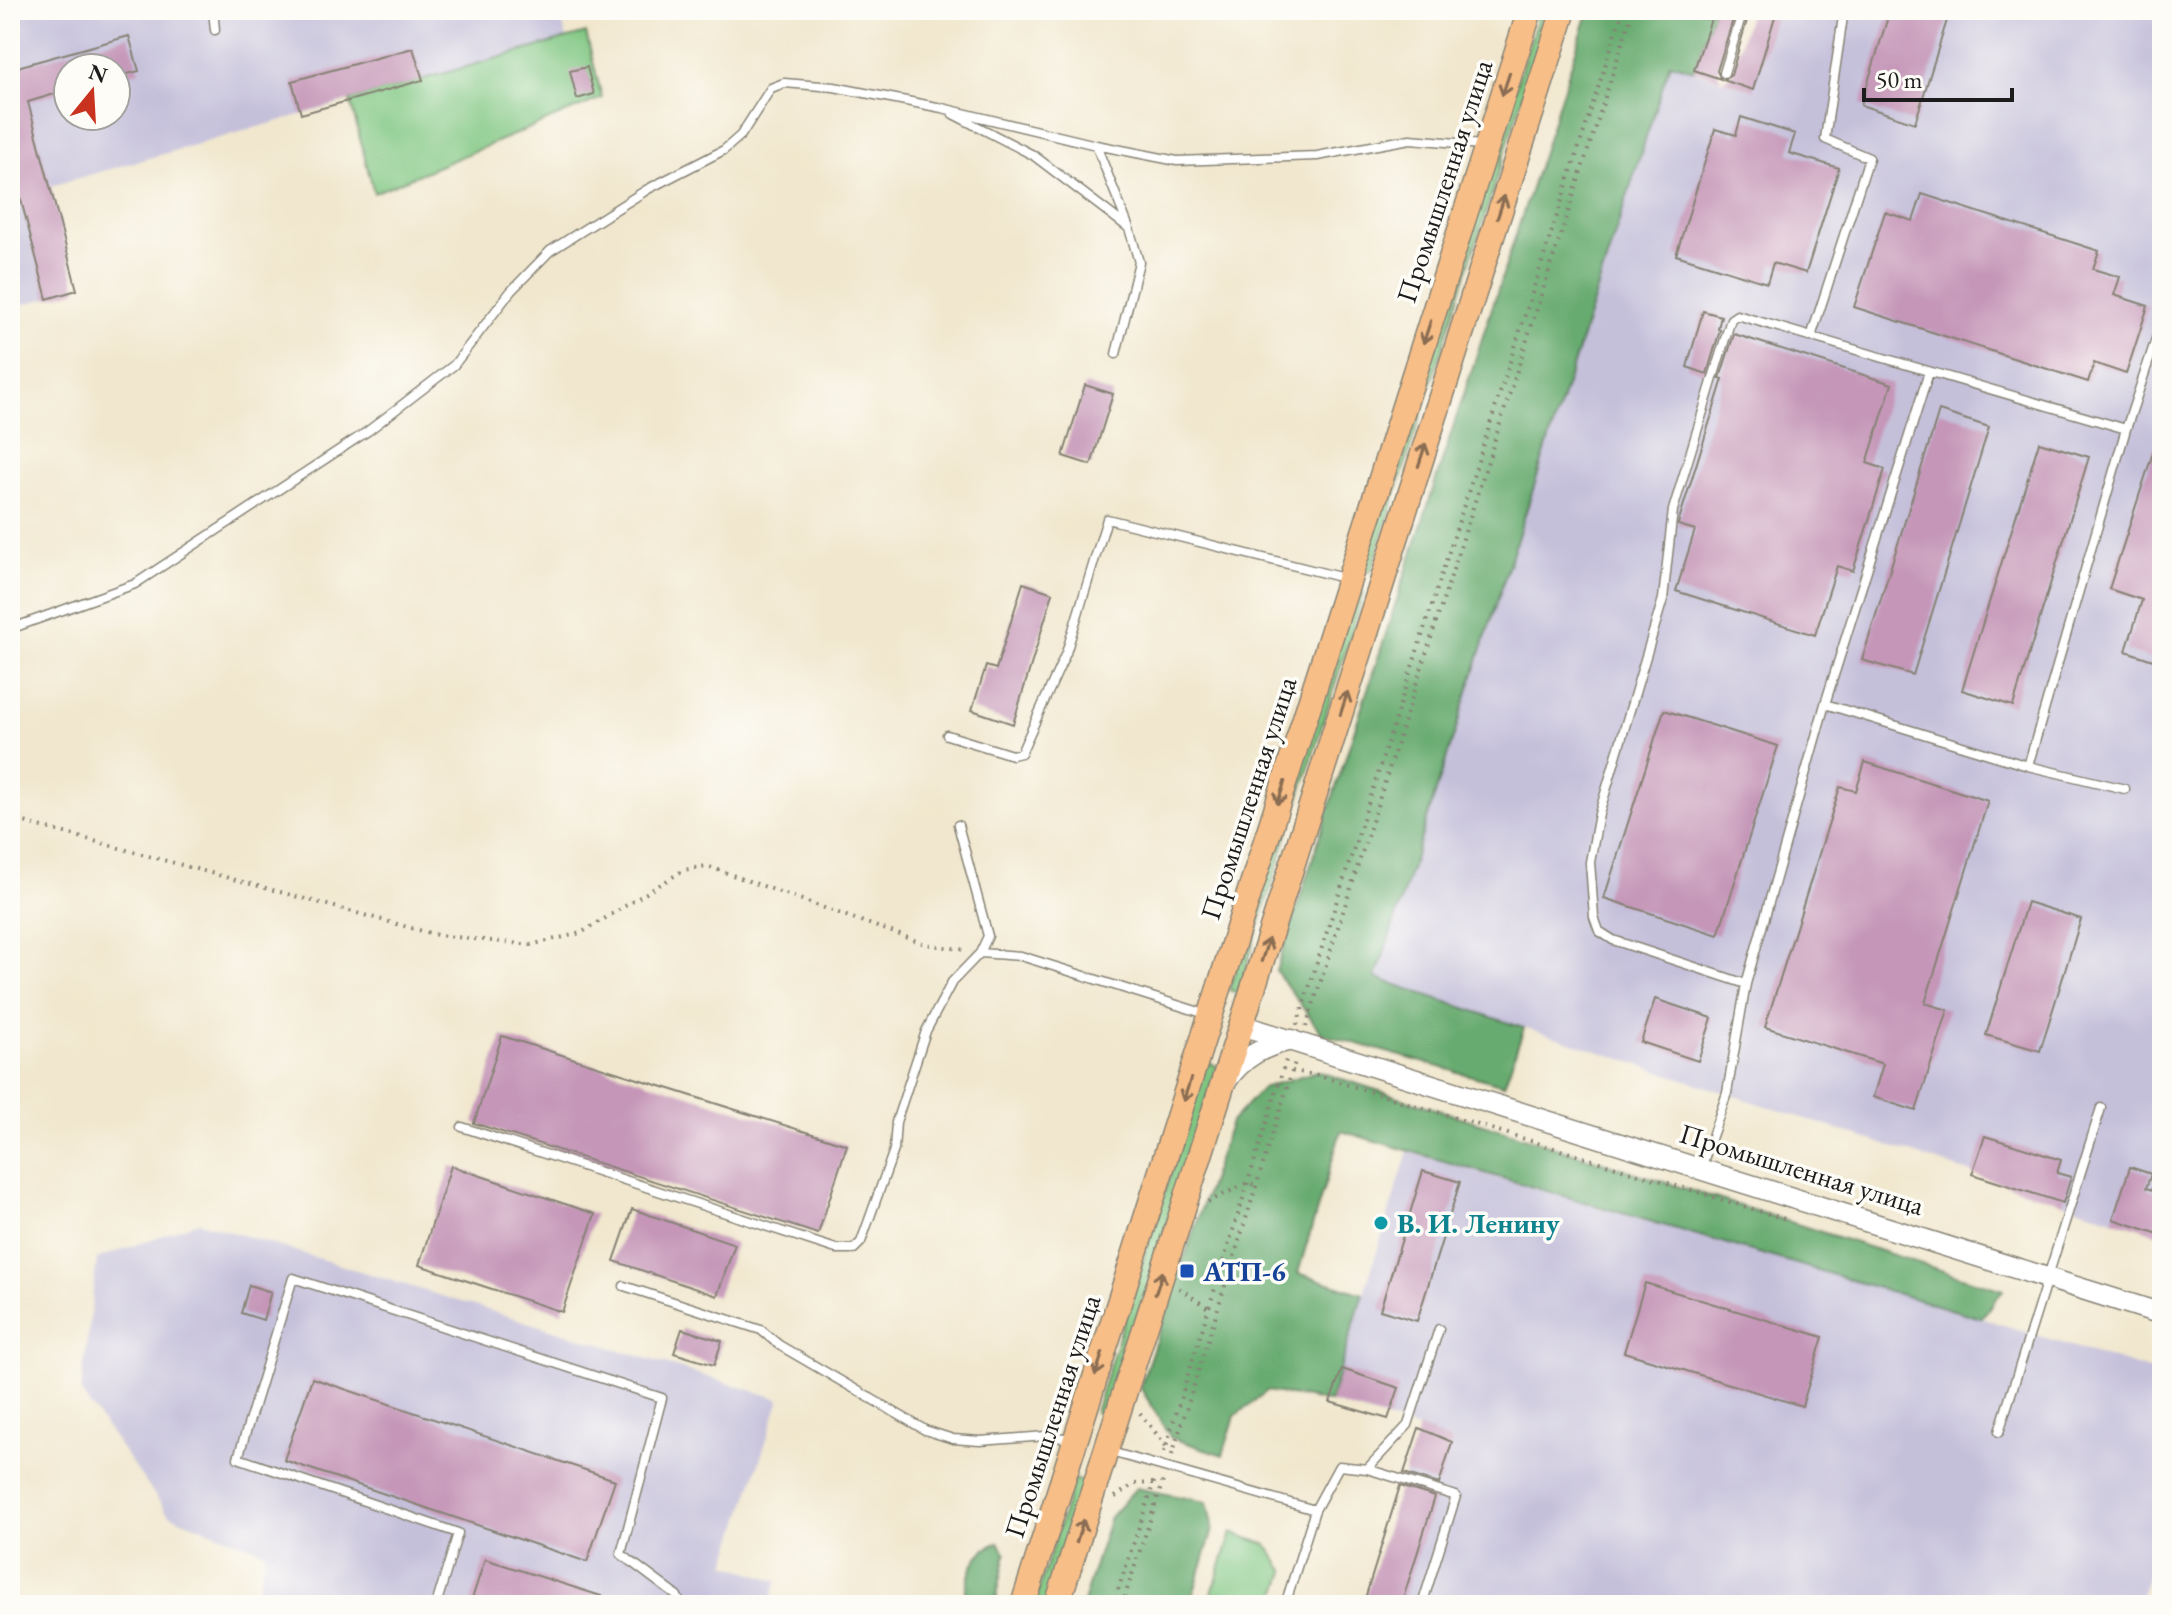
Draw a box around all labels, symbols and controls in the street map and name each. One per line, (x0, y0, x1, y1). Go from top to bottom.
north arrow (52, 52, 132, 132)
scale bar (1864, 52, 2012, 102)
street label: Промышленная улица (1388, 54, 1501, 307)
text: N (85, 57, 111, 90)
text: 50 m (1876, 64, 1923, 95)
one-way arrow (1498, 71, 1513, 97)
one-way arrow (1495, 195, 1509, 220)
one-way arrow (1419, 319, 1434, 344)
one-way arrow (1416, 443, 1431, 468)
street label: Промышленная улица (1192, 671, 1305, 924)
one-way arrow (1337, 690, 1352, 715)
one-way arrow (1272, 781, 1287, 806)
one-way arrow (1258, 938, 1273, 964)
one-way arrow (1178, 1077, 1193, 1102)
street label: Промышленная улица (1676, 1115, 1929, 1224)
place label: В. И. Ленину (1397, 1205, 1560, 1241)
marker: В. И. Ленину (1372, 1214, 1390, 1232)
place label: АТП-6 (1202, 1253, 1286, 1289)
marker: АТП-6 (1178, 1262, 1196, 1280)
one-way arrow (1153, 1271, 1167, 1296)
street label: Промышленная улица (996, 1289, 1109, 1542)
one-way arrow (1091, 1352, 1106, 1377)
one-way arrow (1074, 1518, 1089, 1543)

